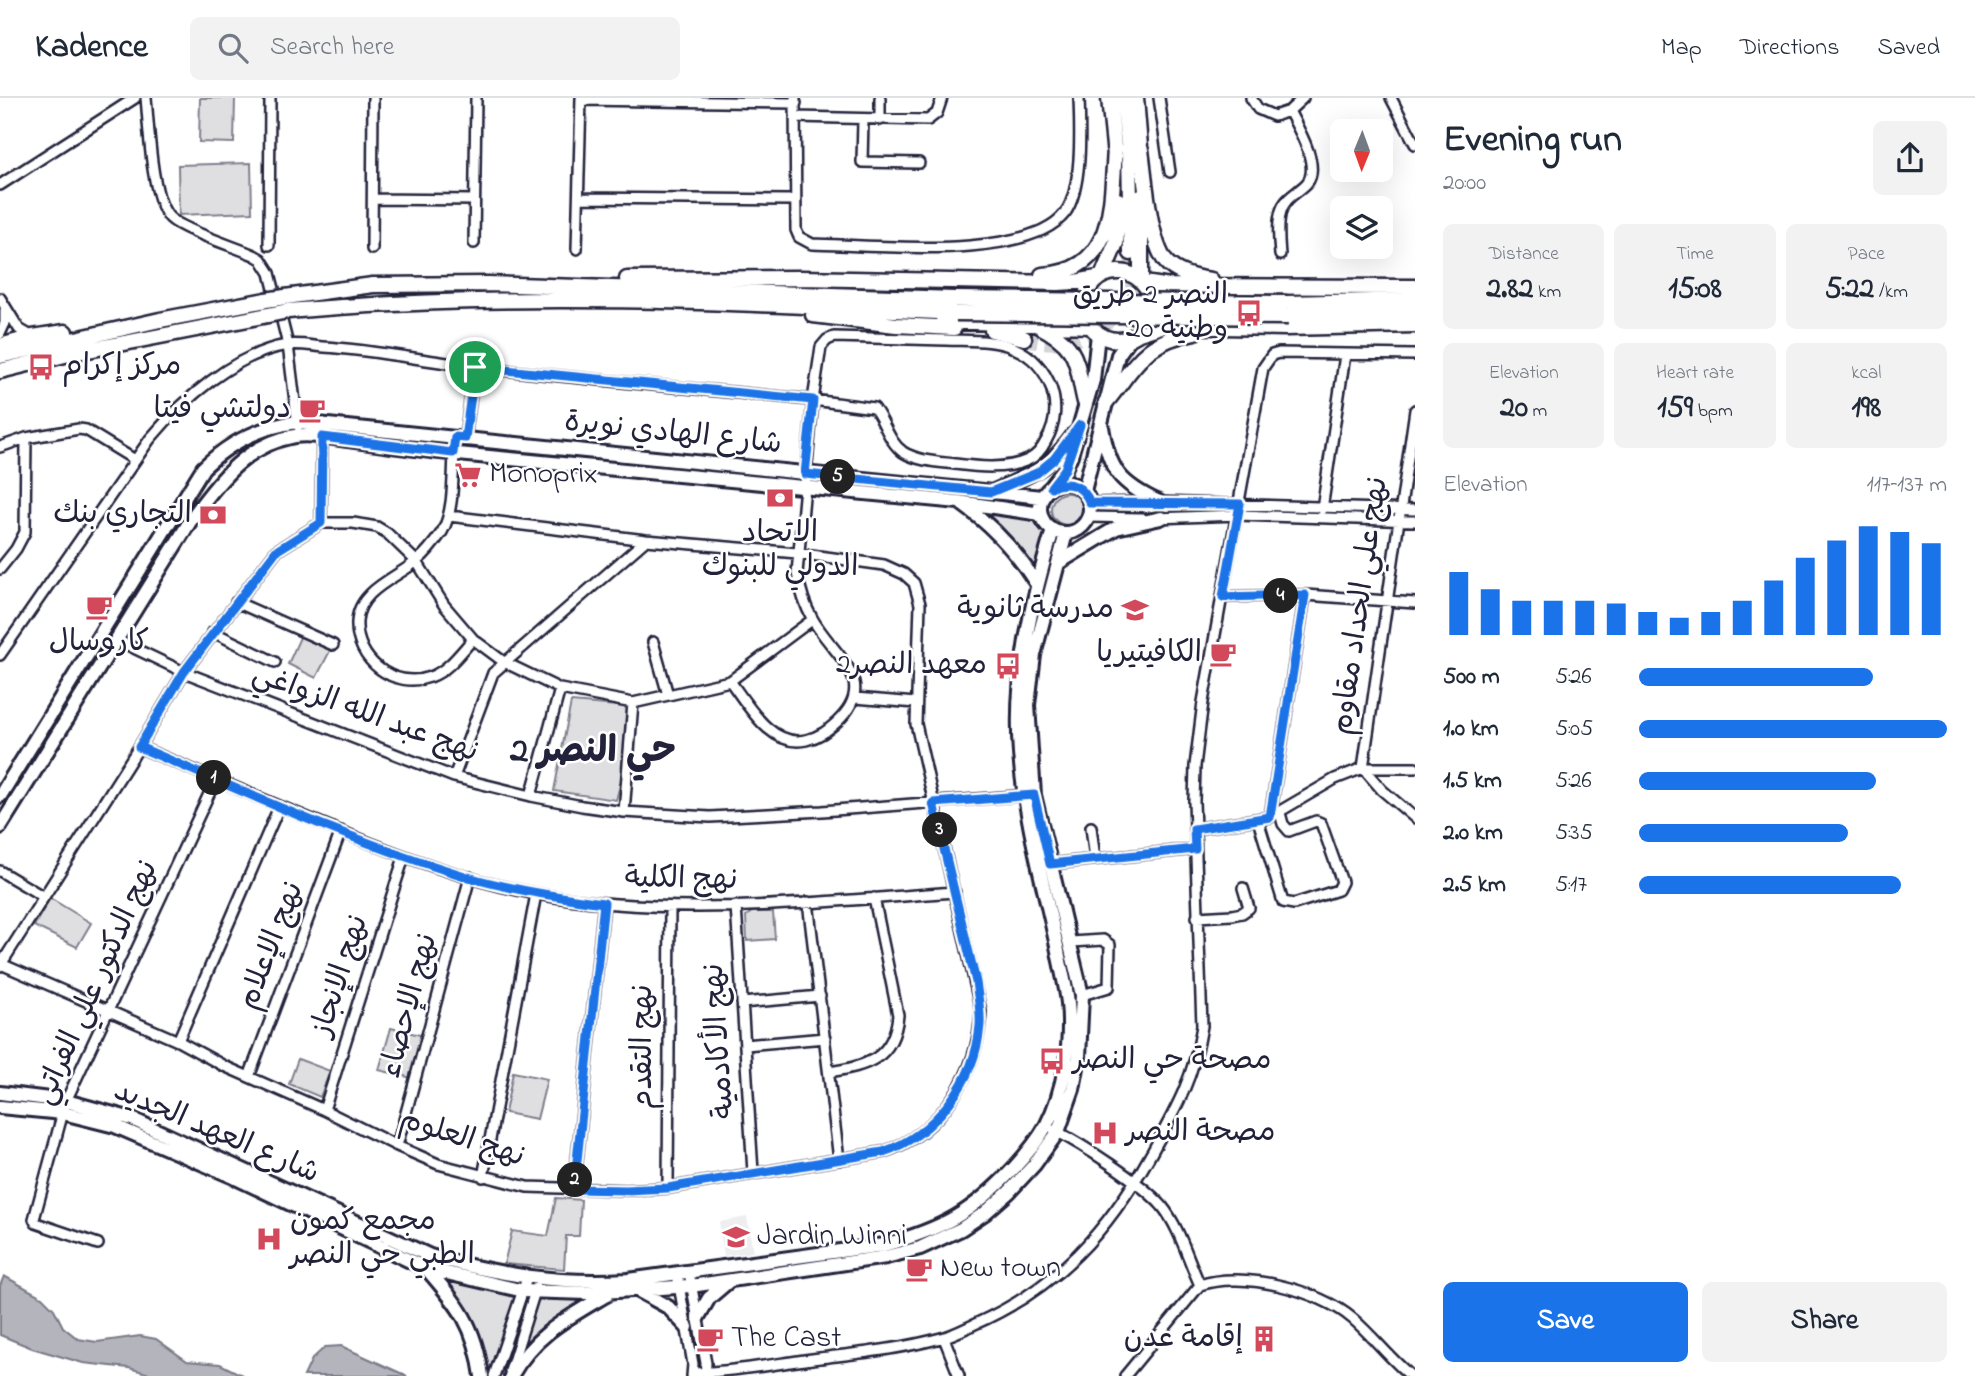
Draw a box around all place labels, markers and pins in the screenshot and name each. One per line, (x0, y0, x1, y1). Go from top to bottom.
place label: النصر 2 طريق وطنية 20 (1073, 274, 1228, 352)
bus stop icon: النصر 2 طريق وطنية 20 (1234, 298, 1264, 328)
pin (445, 337, 505, 397)
place label: مركز إكرام (62, 345, 181, 389)
bus stop icon: مركز إكرام (26, 352, 56, 382)
place label: دولتشي فيتا (154, 388, 291, 433)
cafe icon: دولتشي فيتا (297, 395, 327, 425)
place label: Monoprix (489, 453, 598, 497)
supermarket icon: Monoprix (453, 460, 483, 490)
pin: 5 (820, 460, 856, 494)
bank icon: الاتحاد الدولي للبنوك (765, 483, 795, 513)
place label: التجاري بنك (53, 493, 192, 537)
bank icon: التجاري بنك (198, 500, 228, 530)
place label: الاتحاد الدولي للبنوك (702, 512, 858, 591)
pin: 4 (1264, 578, 1298, 614)
place label: مدرسة ثانوية (957, 588, 1114, 632)
cafe icon: كاروسال (84, 592, 114, 622)
school or university icon: مدرسة ثانوية (1120, 595, 1150, 625)
place label: كاروسال (49, 621, 149, 665)
place label: الكافيتيريا (1096, 632, 1202, 676)
cafe icon: الكافيتيريا (1208, 639, 1238, 669)
place label: معهد النصر2 (836, 644, 987, 688)
bus stop icon: معهد النصر2 (993, 651, 1023, 681)
pin: 1 (196, 760, 232, 796)
pin: 3 (922, 812, 958, 848)
place label: مصحة حي النصر (1070, 1039, 1271, 1084)
bus stop icon: مصحة حي النصر (1037, 1046, 1067, 1076)
place label: مصحة النصر (1123, 1111, 1276, 1155)
hospital icon: مصحة النصر (1090, 1118, 1120, 1148)
pin: 2 (558, 1162, 592, 1198)
place label: مجمع كمون الطبي حي النصر (287, 1200, 475, 1279)
place label: Jardin Winni (757, 1215, 907, 1259)
school or university icon: Jardin Winni (721, 1222, 751, 1252)
hospital icon: مجمع كمون الطبي حي النصر (254, 1224, 284, 1254)
place label: New town (940, 1247, 1061, 1291)
cafe icon: New town (904, 1254, 934, 1284)
place label: The Cast (731, 1317, 841, 1361)
place label: إقامة عدن (1124, 1317, 1243, 1361)
cafe icon: The Cast (695, 1324, 725, 1354)
building icon: إقامة عدن (1249, 1324, 1279, 1354)

